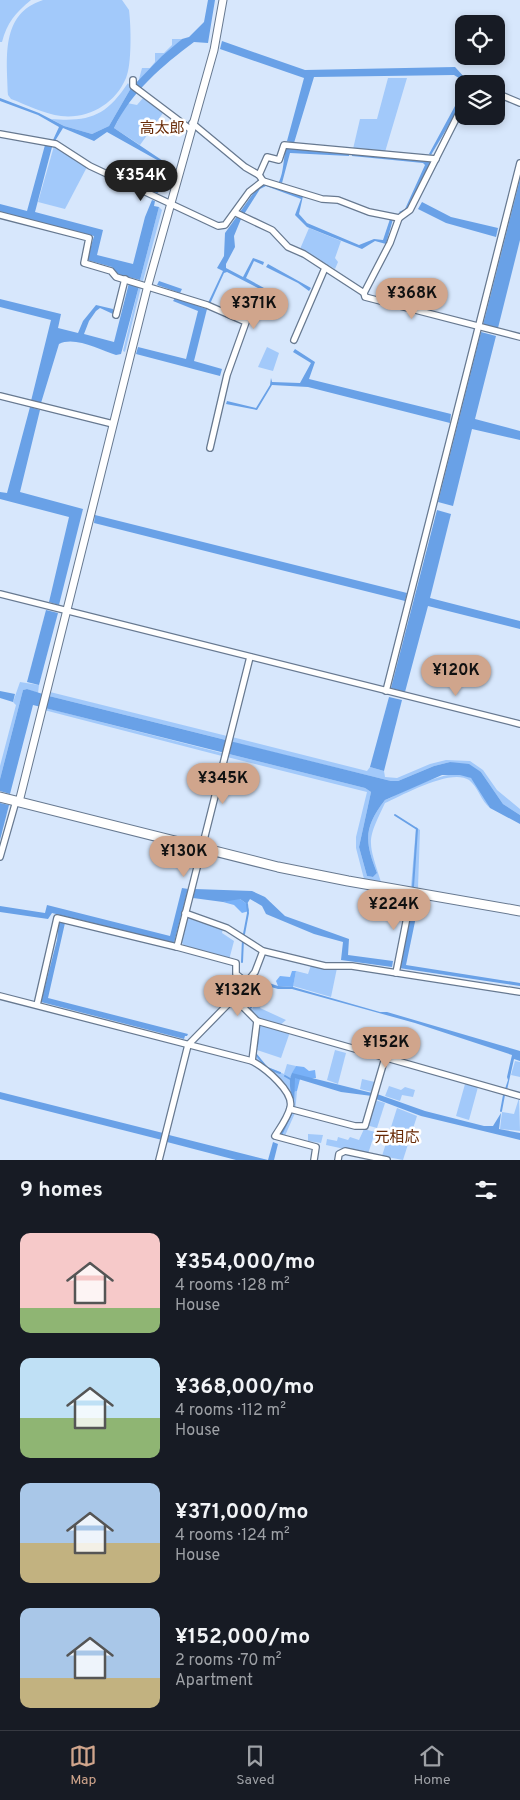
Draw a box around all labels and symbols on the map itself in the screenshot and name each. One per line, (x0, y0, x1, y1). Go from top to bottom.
district label: 高太郎 (139, 120, 185, 139)
pin: ¥354K (106, 160, 176, 202)
pin: ¥368K (377, 278, 447, 320)
pin: ¥371K (219, 288, 289, 330)
pin: ¥120K (421, 654, 491, 697)
pin: ¥345K (188, 762, 258, 805)
pin: ¥130K (149, 836, 219, 878)
pin: ¥224K (359, 888, 429, 931)
pin: ¥132K (203, 974, 273, 1017)
pin: ¥152K (351, 1026, 421, 1069)
district label: 元相応 (374, 1129, 420, 1148)

